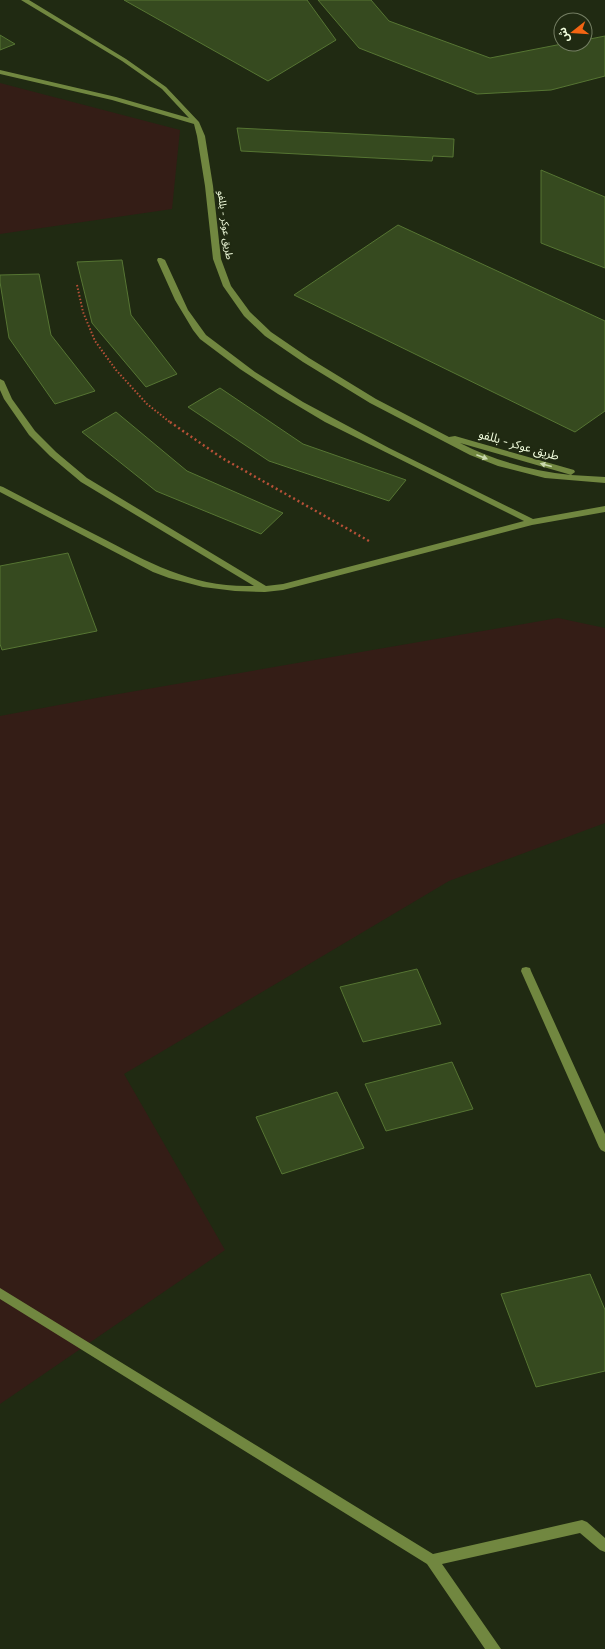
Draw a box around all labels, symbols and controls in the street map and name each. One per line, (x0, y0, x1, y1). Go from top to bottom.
north arrow (553, 12, 593, 52)
text: ش (555, 26, 572, 44)
street label: طريق عوكر - بللفو (215, 190, 236, 261)
street label: طريق عوكر - بللفو (477, 426, 561, 464)
one-way arrow (476, 454, 488, 460)
one-way arrow (540, 462, 553, 468)

